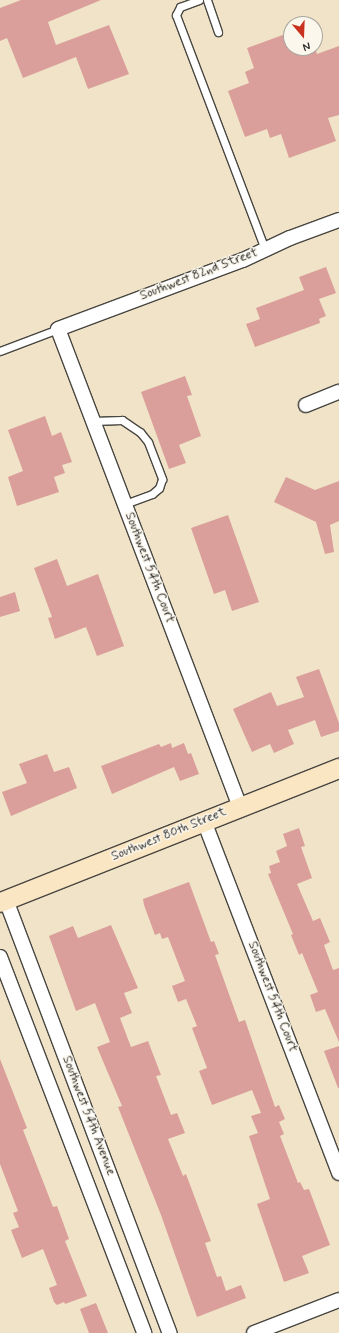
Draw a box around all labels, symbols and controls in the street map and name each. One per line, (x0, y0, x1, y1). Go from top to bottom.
north arrow (283, 16, 323, 56)
text: N (301, 39, 312, 54)
street label: Southwest 82nd Street (138, 245, 260, 305)
street label: Southwest 54th Court (121, 510, 177, 626)
street label: Southwest 80th Street (109, 805, 229, 865)
street label: Southwest 54th Court (244, 939, 300, 1055)
street label: Southwest 54th Avenue (58, 1054, 118, 1178)

